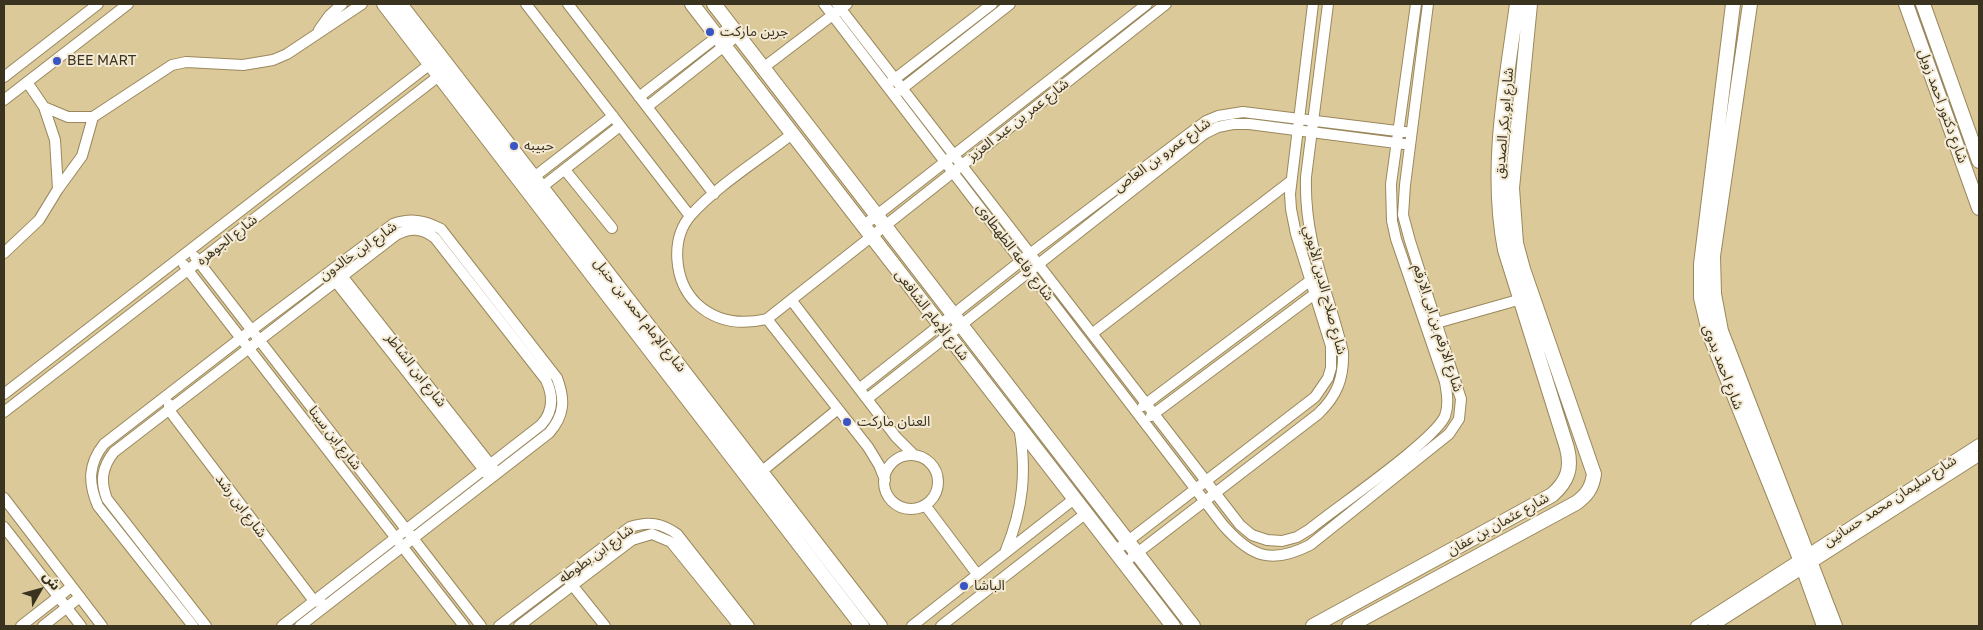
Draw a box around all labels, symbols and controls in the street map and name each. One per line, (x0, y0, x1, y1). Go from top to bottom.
place label: جرين ماركت (720, 24, 788, 40)
marker: جرين ماركت (704, 26, 716, 38)
street label: شارع دكتور احمد زويل (1915, 47, 1971, 165)
place label: BEE MART (67, 53, 136, 69)
marker: BEE MART (51, 55, 63, 67)
street label: شارع ابو بكر الصديق (1491, 67, 1517, 179)
street label: شارع عمر بن عبد العزيز (964, 75, 1072, 165)
street label: شارع عمرو بن العاص (1110, 114, 1214, 196)
place label: حبيبه (524, 138, 554, 154)
marker: حبيبه (508, 140, 520, 152)
street label: شارع رفاعه الطهطاوى (973, 200, 1057, 304)
street label: شارع الجوهره (193, 211, 261, 269)
street label: شارع ابن خالدون (316, 218, 400, 284)
street label: شارع صلاح الدين الأيوبي (1300, 224, 1350, 356)
street label: شارع الإمام احمد بن حنبل (590, 255, 690, 375)
street label: شارع الارقم بن ابى الارقم (1409, 262, 1467, 394)
street label: شارع الإمام الشافعى (891, 266, 973, 364)
street label: شارع احمد بدوى (1699, 322, 1747, 412)
street label: شارع ابن الشاطر (382, 330, 450, 410)
street label: شارع ابن سينا (305, 403, 365, 473)
place label: العنان ماركت (857, 414, 930, 430)
marker: العنان ماركت (841, 416, 853, 428)
street label: شارع سليمان محمد حسانين (1820, 452, 1960, 550)
street label: شارع ابن رشد (212, 471, 270, 541)
street label: شارع عثمان بن عفان (1444, 489, 1552, 559)
street label: شارع ابن بطوطه (555, 521, 637, 587)
north arrow (15, 565, 65, 615)
text: ش (40, 568, 65, 593)
place label: الباشا (974, 578, 1005, 594)
marker: الباشا (958, 580, 970, 592)

